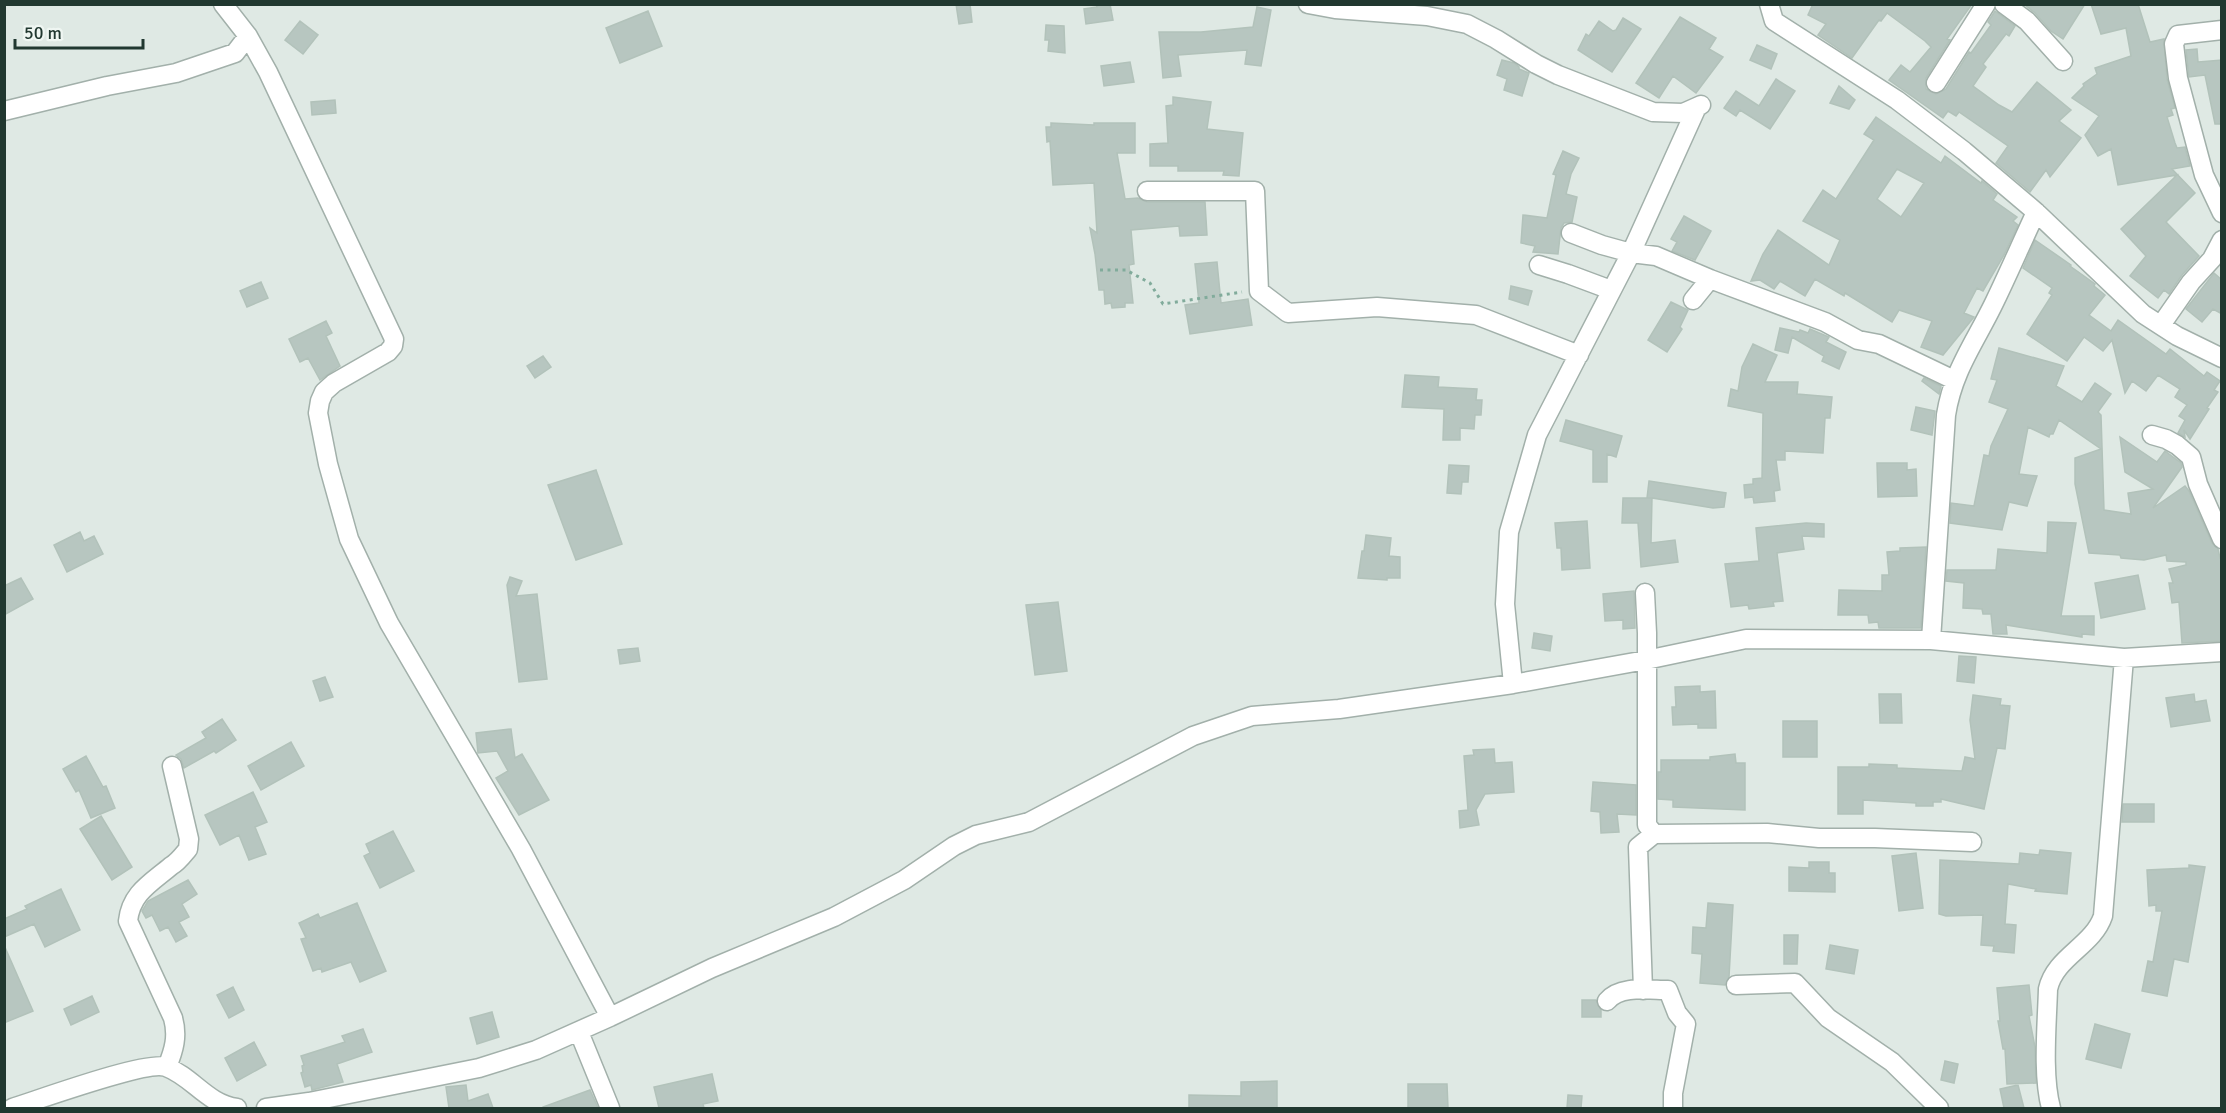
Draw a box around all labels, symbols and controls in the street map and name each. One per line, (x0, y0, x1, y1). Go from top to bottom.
scale bar (15, 12, 142, 50)
text: 50 m (24, 22, 62, 44)

